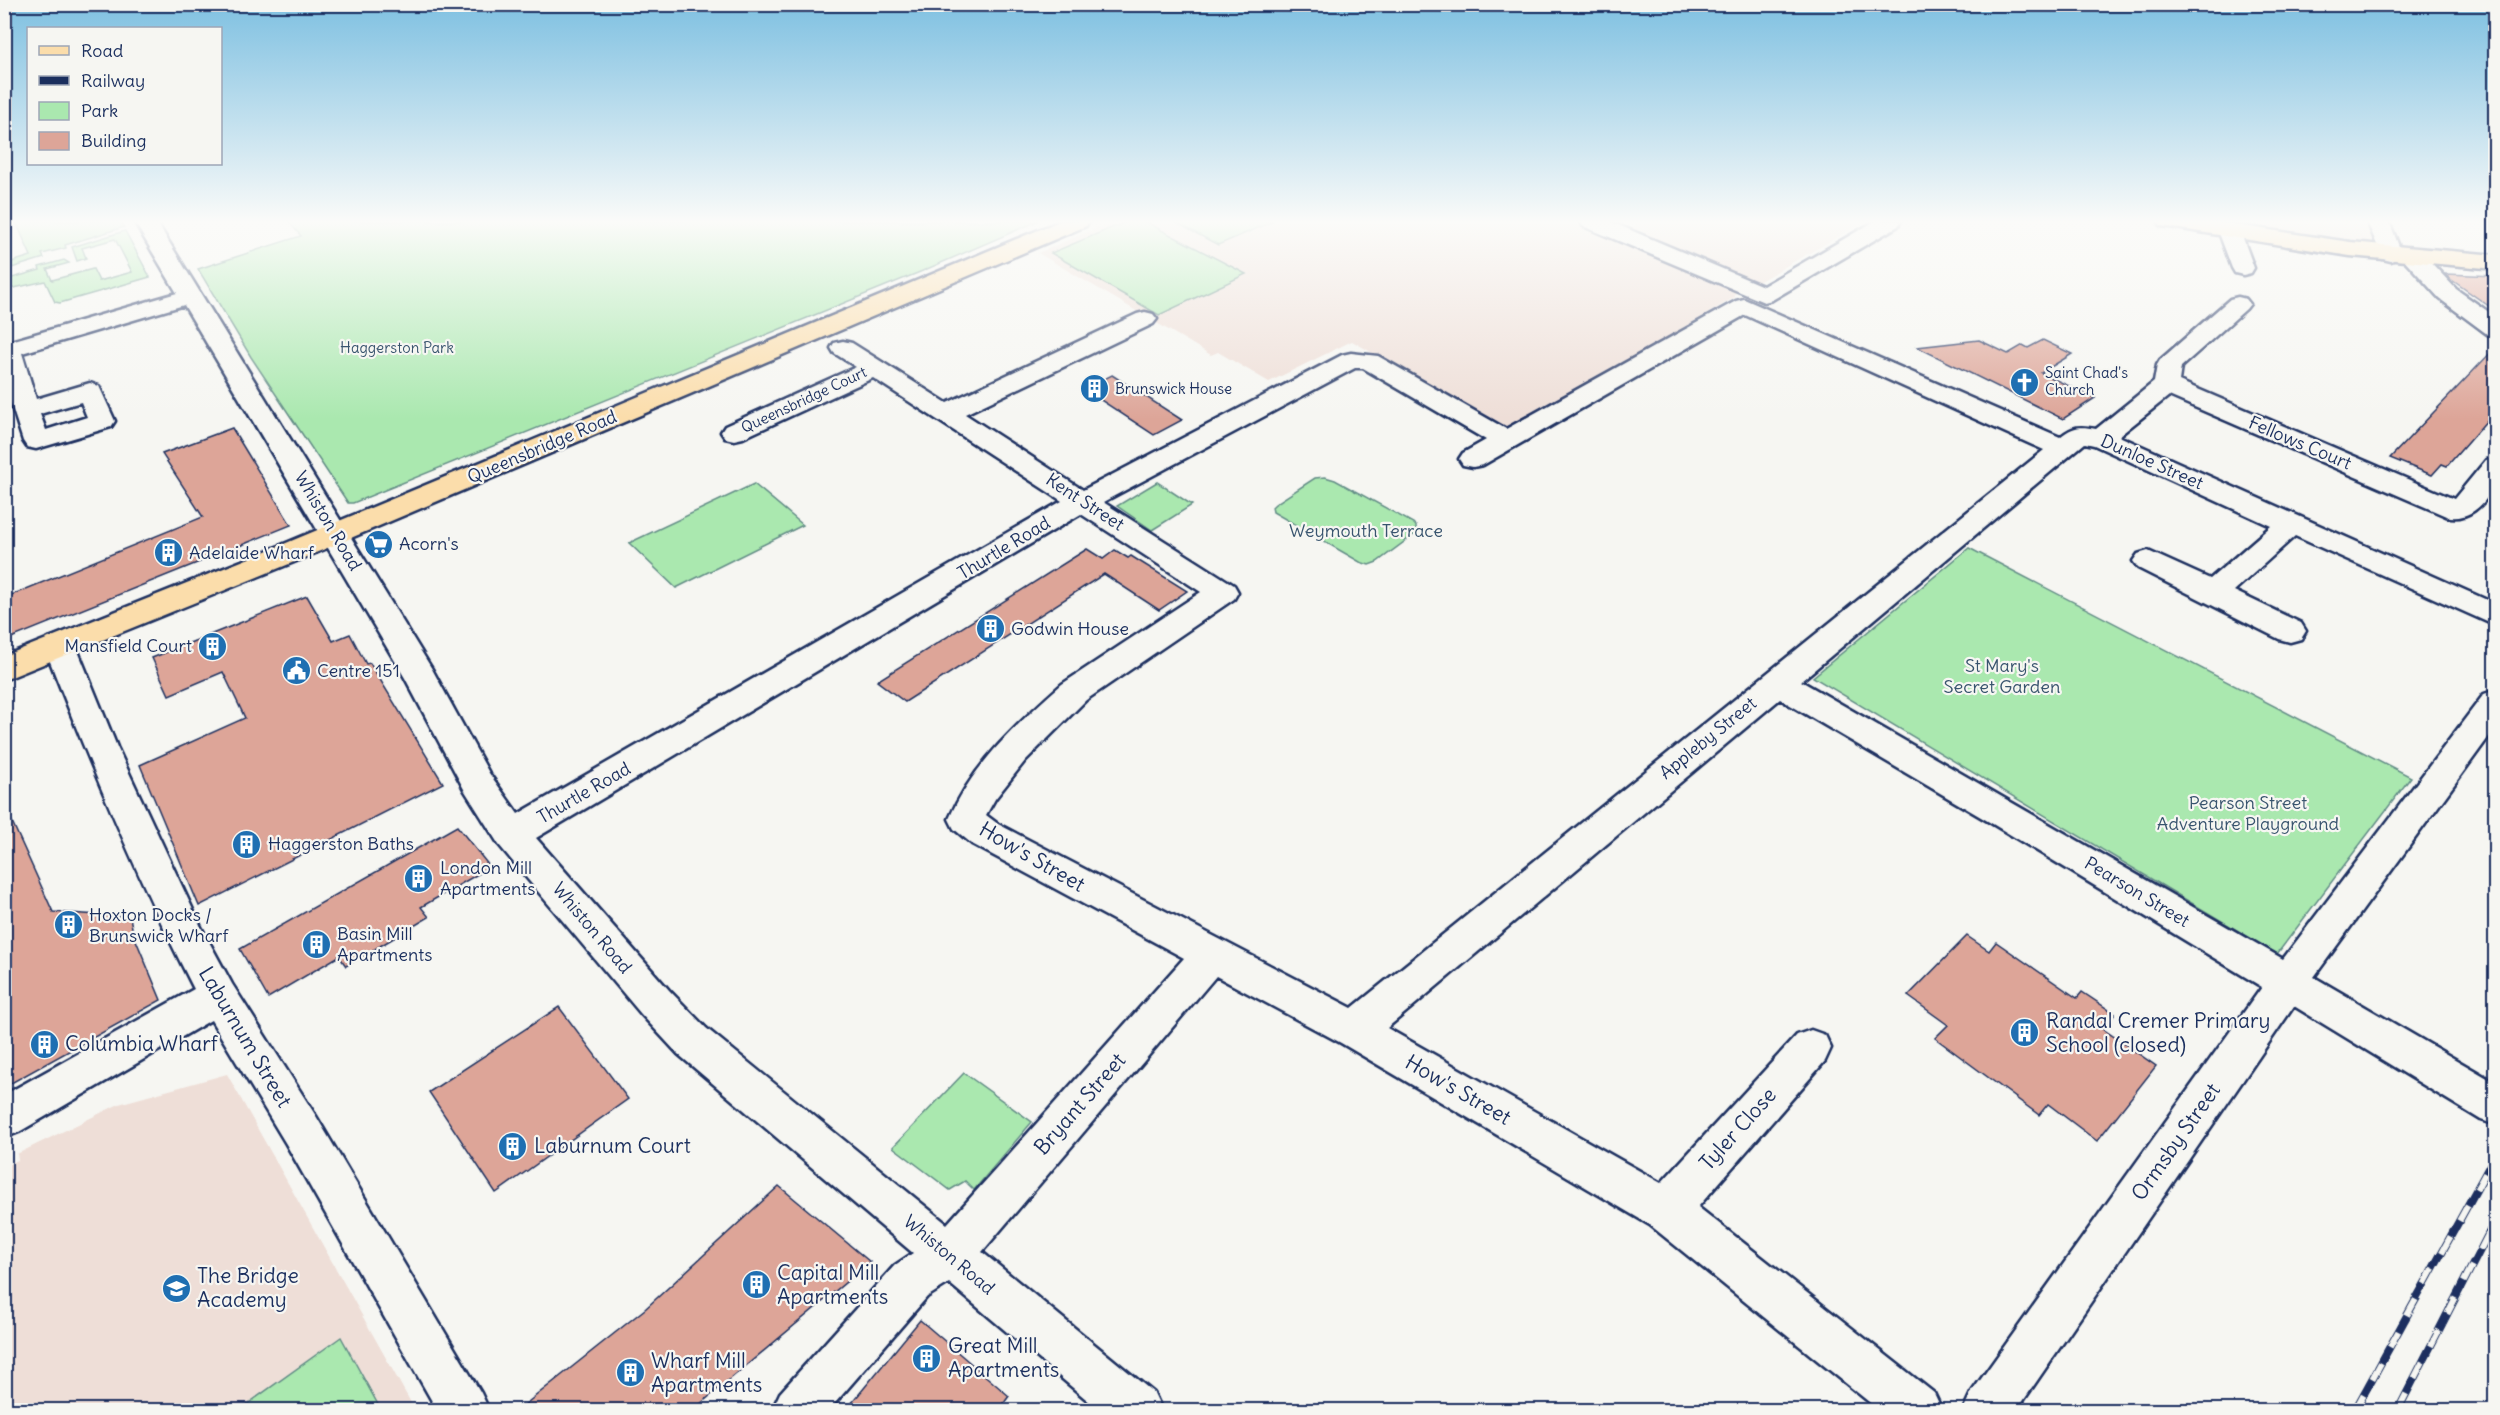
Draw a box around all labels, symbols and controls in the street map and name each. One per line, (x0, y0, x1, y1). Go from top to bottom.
legend (27, 27, 222, 165)
text: Road (81, 39, 124, 62)
text: Railway (81, 69, 145, 92)
text: Park (81, 99, 118, 122)
text: Building (81, 129, 146, 152)
park label: Haggerston Park (340, 338, 454, 357)
street label: Queensbridge Court (738, 362, 870, 437)
place label: Saint Chad's Church (2045, 363, 2128, 399)
church icon: Saint Chad's Church (2008, 366, 2040, 398)
building icon: Brunswick House (1078, 373, 1110, 405)
place label: Brunswick House (1115, 379, 1232, 398)
street label: Queensbridge Road (464, 405, 620, 488)
street label: Fellows Court (2245, 411, 2355, 474)
street label: Dunloe Street (2097, 429, 2207, 494)
street label: Whiston Road (290, 467, 367, 575)
street label: Kent Street (1042, 468, 1129, 535)
street label: Thurtle Road (953, 511, 1055, 584)
park label: Weymouth Terrace (1289, 519, 1443, 542)
supermarket icon: Acorn's (362, 528, 394, 560)
place label: Acorn's (399, 532, 459, 555)
building icon: Adelaide Wharf (152, 537, 184, 569)
place label: Adelaide Wharf (189, 541, 315, 564)
building icon: Godwin House (974, 613, 1006, 645)
place label: Godwin House (1011, 617, 1129, 640)
building icon: Mansfield Court (197, 630, 229, 662)
place label: Mansfield Court (64, 634, 192, 657)
park label: St Mary's Secret Garden (1944, 654, 2060, 698)
public building icon: Centre 151 (280, 655, 312, 687)
place label: Centre 151 (317, 659, 400, 682)
street label: Appleby Street (1654, 691, 1761, 784)
street label: Thurtle Road (533, 756, 635, 828)
park label: Pearson Street Adventure Playground (2157, 791, 2340, 835)
street label: How's Street (974, 815, 1090, 898)
building icon: Haggerston Baths (231, 828, 263, 860)
place label: Haggerston Baths (268, 832, 414, 855)
street label: Pearson Street (2081, 851, 2194, 932)
place label: London Mill Apartments (440, 856, 536, 900)
building icon: London Mill Apartments (403, 862, 435, 894)
street label: Whiston Road (548, 877, 637, 978)
place label: Hoxton Docks / Brunswick Wharf (89, 903, 229, 947)
building icon: Hoxton Docks / Brunswick Wharf (52, 909, 84, 941)
place label: Basin Mill Apartments (337, 922, 433, 966)
building icon: Basin Mill Apartments (300, 928, 332, 960)
street label: Laburnum Street (193, 961, 298, 1112)
place label: Randal Cremer Primary School (closed) (2046, 1007, 2271, 1058)
building icon: Randal Cremer Primary School (closed) (2009, 1017, 2041, 1049)
building icon: Columbia Wharf (28, 1028, 60, 1060)
place label: Columbia Wharf (65, 1030, 219, 1057)
street label: Bryant Street (1028, 1047, 1131, 1160)
street label: How's Street (1400, 1048, 1516, 1131)
street label: Ormsby Street (2125, 1078, 2226, 1206)
street label: Tyler Close (1693, 1082, 1782, 1176)
building icon: Laburnum Court (497, 1130, 529, 1162)
place label: Laburnum Court (534, 1132, 691, 1159)
street label: Whiston Road (899, 1210, 1000, 1300)
place label: Capital Mill Apartments (777, 1259, 888, 1310)
place label: The Bridge Academy (197, 1262, 299, 1313)
building icon: Capital Mill Apartments (740, 1269, 772, 1301)
school or university icon: The Bridge Academy (160, 1272, 192, 1304)
place label: Great Mill Apartments (948, 1332, 1059, 1383)
building icon: Great Mill Apartments (911, 1342, 943, 1374)
place label: Wharf Mill Apartments (651, 1347, 762, 1398)
building icon: Wharf Mill Apartments (614, 1357, 646, 1389)

